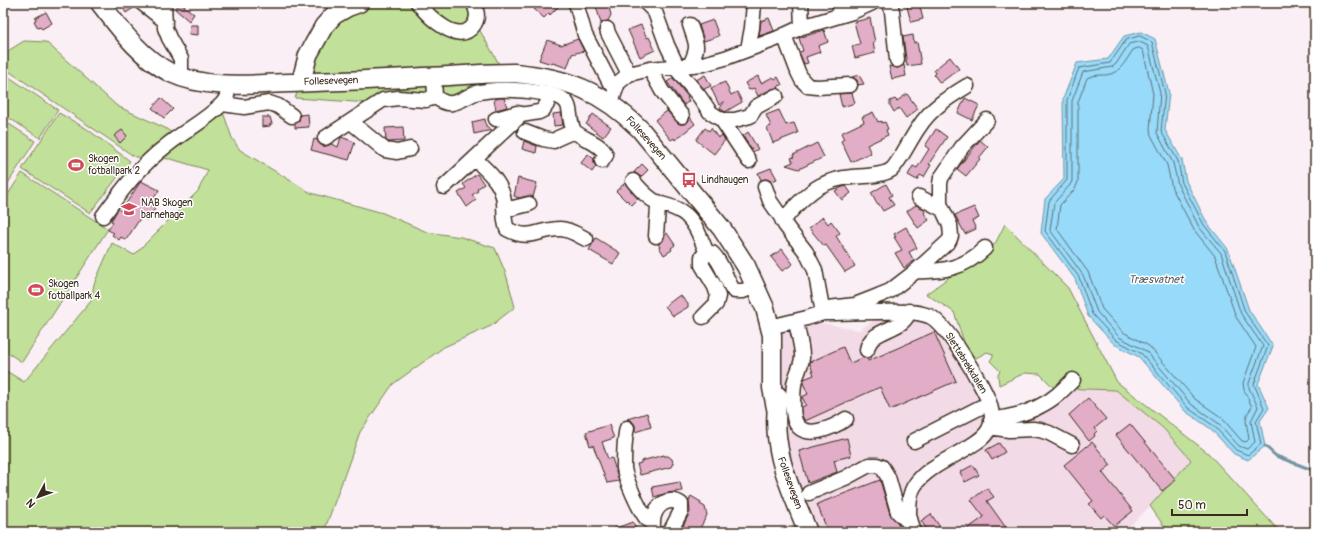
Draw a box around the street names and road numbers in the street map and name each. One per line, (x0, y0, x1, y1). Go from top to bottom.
street label: Follesevegen (303, 74, 359, 88)
street label: Follesevegen (623, 114, 669, 163)
street label: Slettebrekkdalen (942, 330, 990, 396)
street label: Follesevegen (775, 455, 805, 511)

